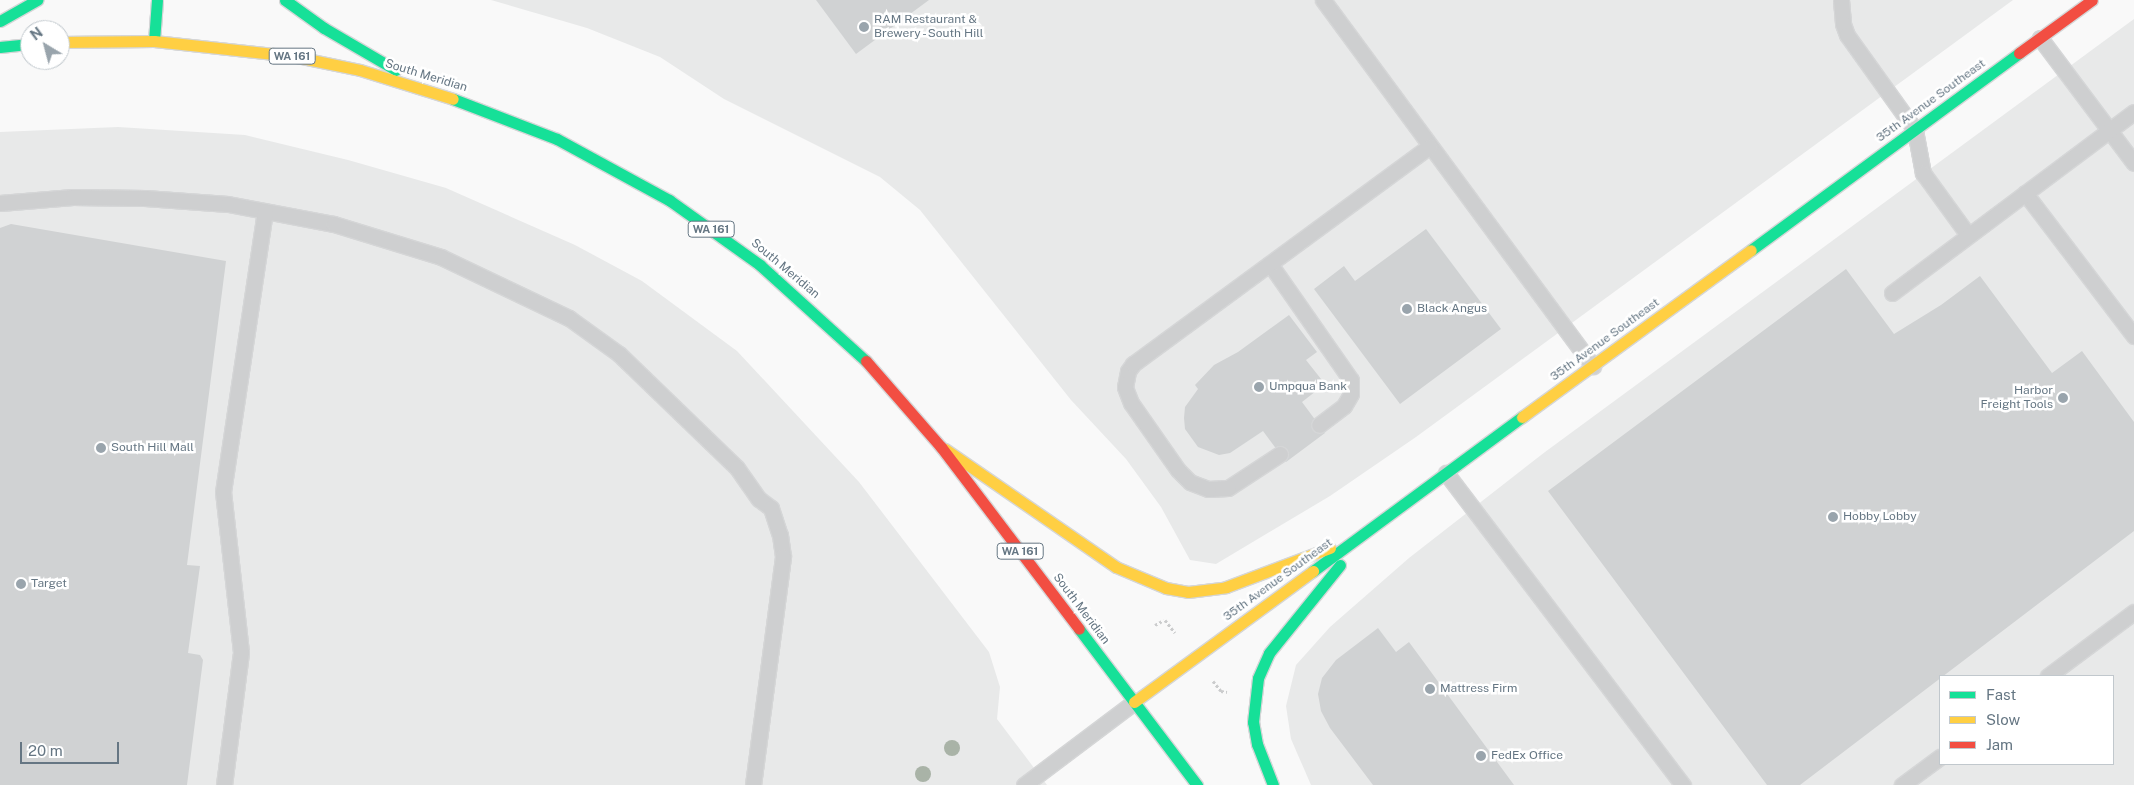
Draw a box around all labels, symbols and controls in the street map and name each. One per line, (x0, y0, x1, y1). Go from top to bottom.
place label: RAM Restaurant & Brewery - South Hill (874, 13, 987, 41)
north arrow (20, 20, 70, 70)
marker: RAM Restaurant & Brewery - South Hill (858, 21, 870, 33)
text: N (27, 24, 46, 44)
road number: WA 161 (268, 48, 316, 64)
street label: South Meridian (383, 57, 469, 95)
street label: 35th Avenue Southeast (1874, 57, 1988, 145)
road number: WA 161 (687, 220, 735, 238)
street label: South Meridian (748, 236, 822, 302)
street label: 35th Avenue Southeast (1548, 296, 1662, 384)
place label: Black Angus (1417, 302, 1487, 316)
marker: Black Angus (1401, 303, 1413, 315)
place label: Umpqua Bank (1269, 380, 1347, 394)
marker: Umpqua Bank (1253, 381, 1265, 393)
place label: Harbor Freight Tools (1980, 384, 2053, 412)
marker: Harbor Freight Tools (2057, 392, 2069, 404)
place label: South Hill Mall (111, 441, 194, 455)
marker: South Hill Mall (95, 442, 107, 454)
place label: Hobby Lobby (1843, 510, 1917, 524)
marker: Hobby Lobby (1827, 511, 1839, 523)
street label: 35th Avenue Southeast (1221, 536, 1335, 624)
road number: WA 161 (996, 542, 1044, 560)
street label: South Meridian (1050, 571, 1112, 647)
place label: Target (31, 577, 67, 591)
marker: Target (15, 578, 27, 590)
legend (1939, 675, 2114, 765)
place label: Mattress Firm (1440, 682, 1517, 696)
marker: Mattress Firm (1424, 683, 1436, 695)
text: Fast (1986, 686, 2016, 703)
text: Slow (1986, 711, 2020, 728)
scale bar (22, 732, 121, 764)
text: Jam (1986, 736, 2013, 753)
text: 20 m (28, 742, 63, 759)
place label: FedEx Office (1491, 749, 1563, 763)
marker: FedEx Office (1475, 750, 1487, 762)

